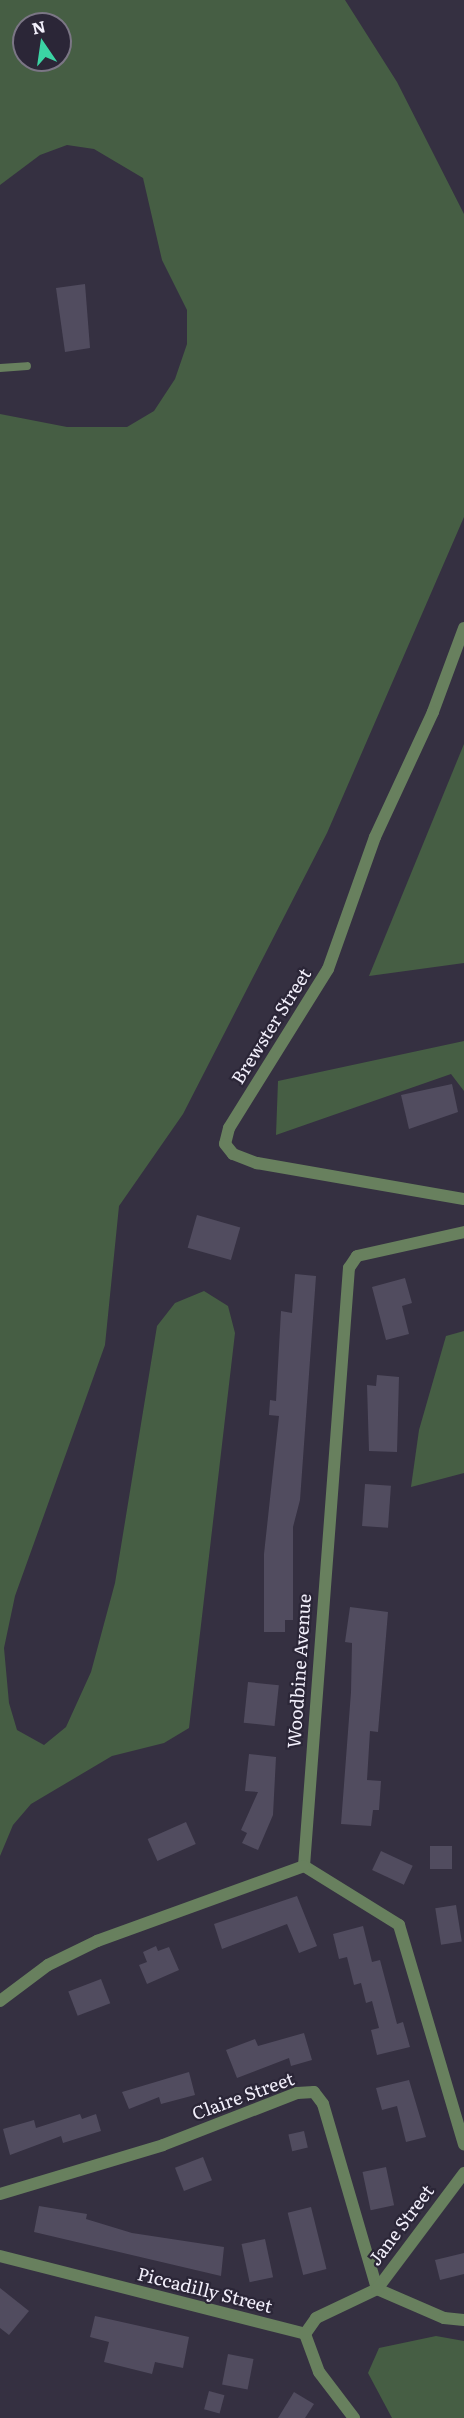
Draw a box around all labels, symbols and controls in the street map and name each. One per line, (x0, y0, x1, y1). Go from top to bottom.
north arrow (12, 12, 72, 72)
text: N (29, 13, 48, 40)
street label: Brewster Street (227, 964, 315, 1088)
street label: Woodbine Avenue (283, 1593, 315, 1749)
street label: Claire Street (189, 2068, 297, 2124)
street label: Jane Street (364, 2181, 438, 2269)
street label: Piccadilly Street (135, 2263, 275, 2317)

